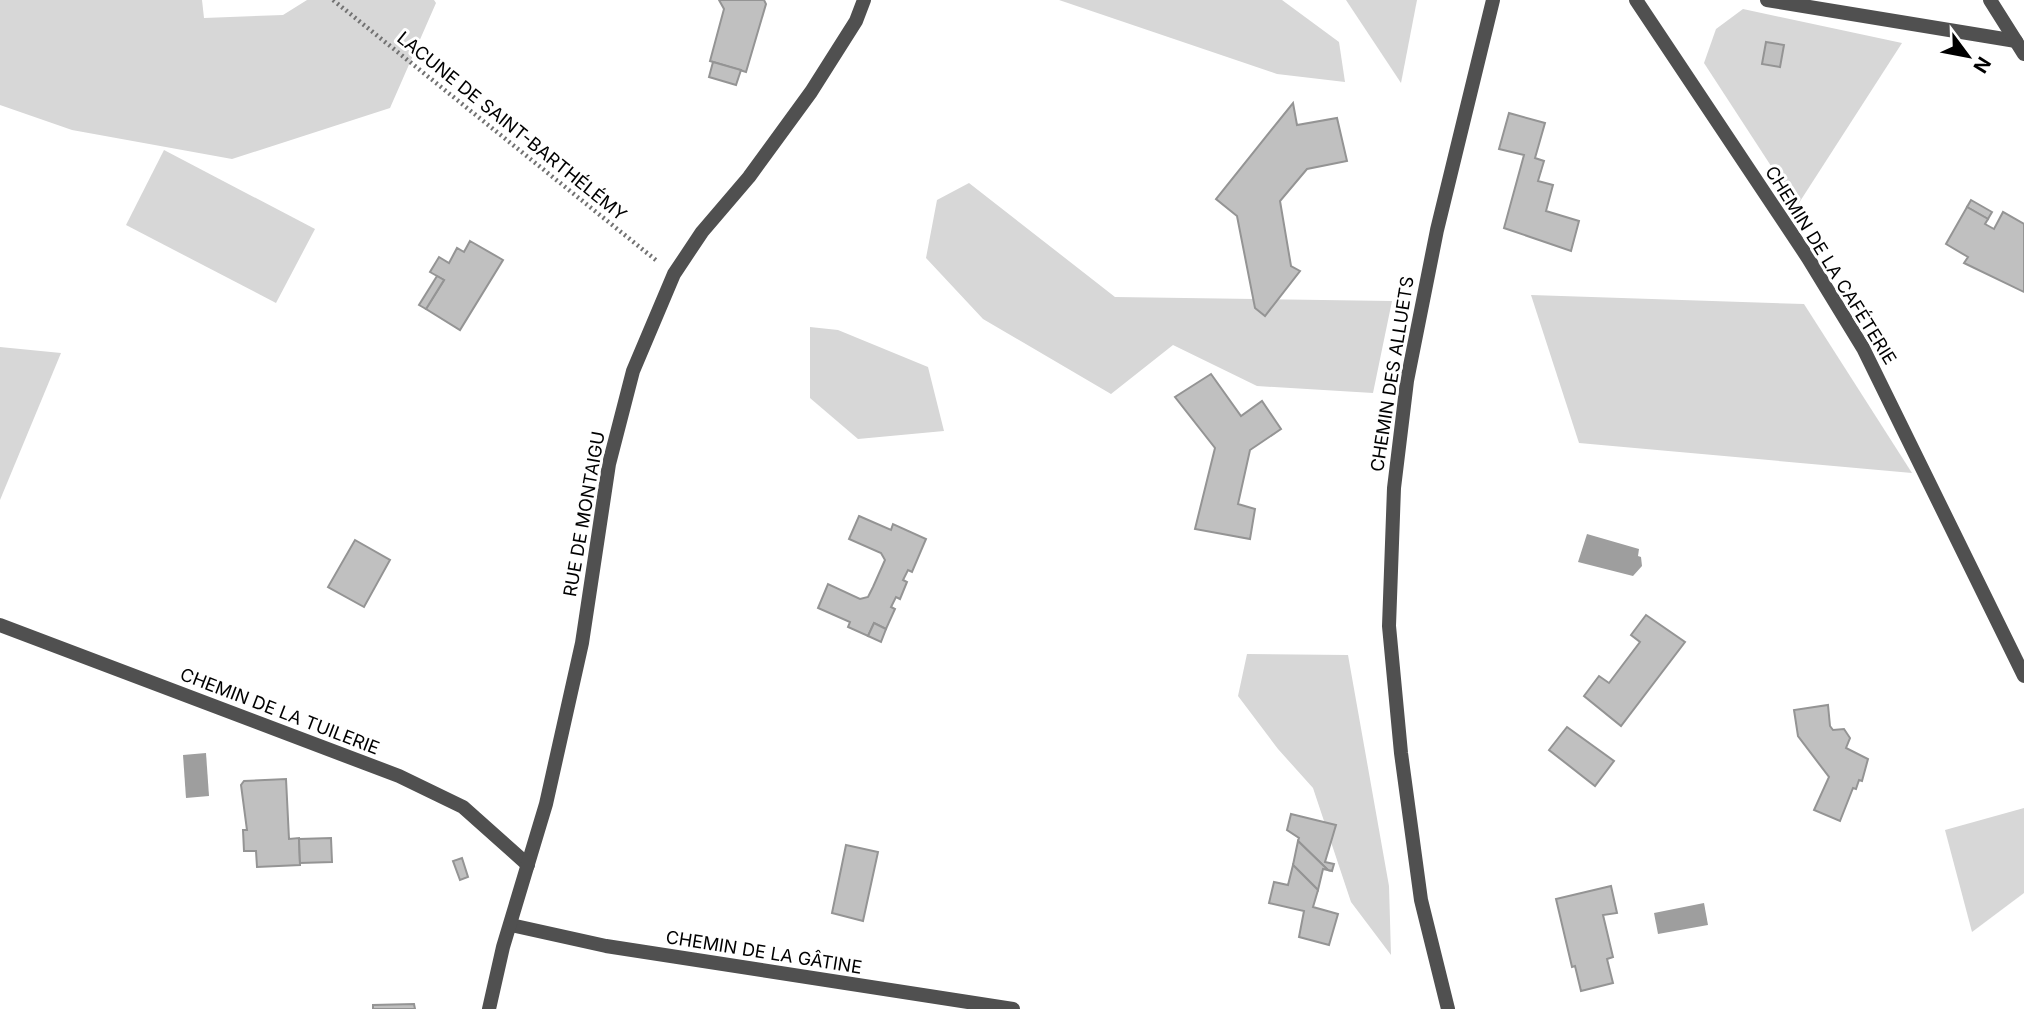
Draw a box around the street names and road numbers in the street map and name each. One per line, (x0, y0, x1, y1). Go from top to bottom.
street label: LACUNE DE SAINT-BARTHÉLÉMY (393, 26, 631, 225)
street label: CHEMIN DE LA CAFÉTERIE (1761, 161, 1902, 368)
street label: CHEMIN DES ALLUETS (1366, 275, 1418, 473)
street label: RUE DE MONTAIGU (559, 430, 609, 598)
street label: CHEMIN DE LA TUILERIE (177, 663, 383, 759)
street label: CHEMIN DE LA GÂTINE (664, 925, 864, 978)

